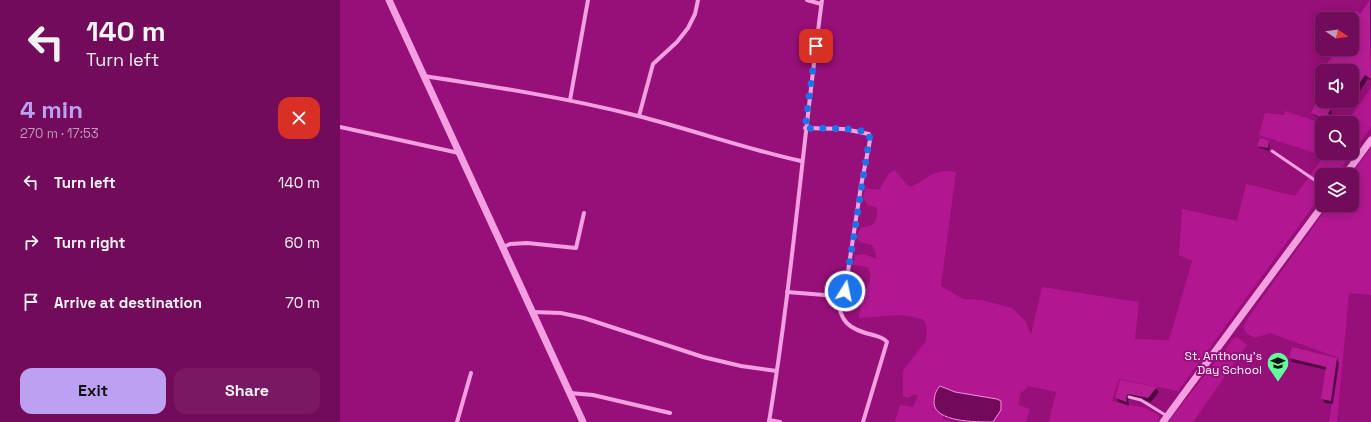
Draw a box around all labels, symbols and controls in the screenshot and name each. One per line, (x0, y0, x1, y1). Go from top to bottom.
north arrow (1315, 12, 1359, 56)
map controls (1315, 12, 1359, 212)
text: 140 m (86, 13, 166, 49)
icon: left (20, 16, 72, 68)
pin (799, 29, 833, 63)
icon: arrive (805, 35, 827, 57)
text: Turn left (86, 48, 159, 71)
button: sound (1315, 64, 1359, 108)
text: 4 min (20, 94, 83, 125)
button: close (278, 97, 320, 139)
button: search (1315, 116, 1359, 160)
text: 270 m · 17:53 (20, 125, 99, 142)
button: layers (1315, 168, 1359, 212)
icon: left (20, 171, 42, 193)
text: Turn left (54, 173, 116, 192)
text: 140 m (278, 173, 320, 192)
icon: right (20, 231, 42, 253)
text: Turn right (54, 233, 125, 252)
text: 60 m (284, 233, 320, 252)
position arrow (824, 270, 866, 312)
icon: arrive (20, 291, 42, 313)
text: Arrive at destination (54, 293, 202, 312)
text: 70 m (285, 293, 320, 312)
place label: St. Anthony's Day School (1185, 348, 1262, 378)
school or university icon: St. Anthony's Day School (1265, 350, 1291, 383)
button: Exit (20, 368, 166, 414)
button: Share (174, 368, 320, 414)

